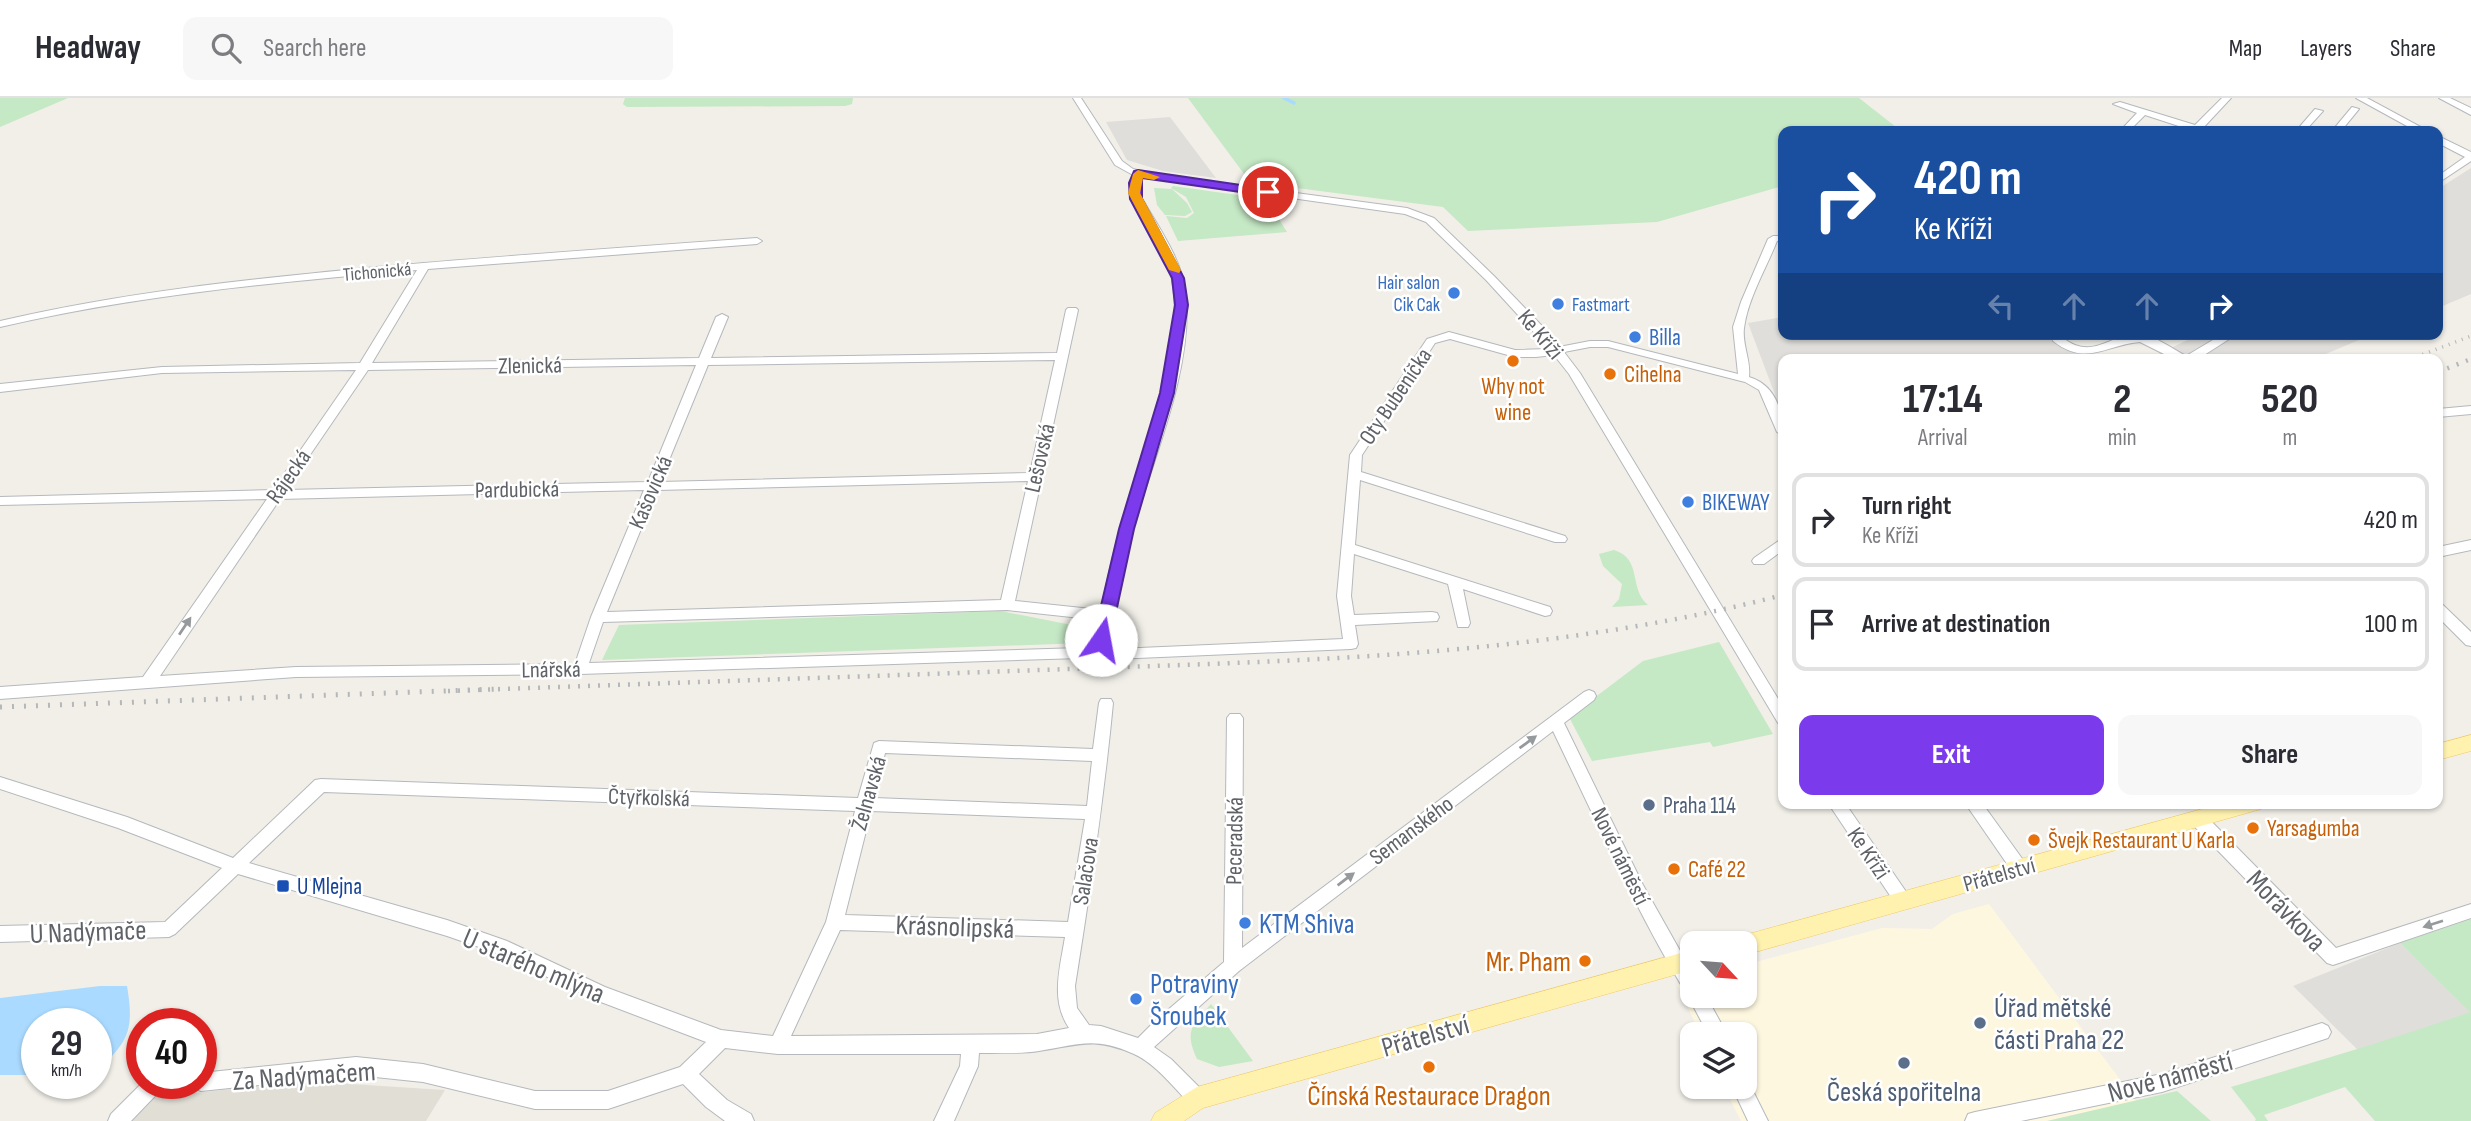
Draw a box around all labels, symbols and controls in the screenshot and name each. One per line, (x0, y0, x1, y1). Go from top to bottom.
search box (183, 17, 673, 80)
text: Headway (35, 28, 141, 68)
icon: search (207, 29, 245, 67)
text: Search here (263, 33, 366, 64)
text: Map (2229, 34, 2262, 63)
text: Layers (2300, 34, 2352, 63)
text: Share (2390, 34, 2436, 63)
text: 420 m (1914, 150, 2022, 209)
icon: right (1799, 154, 1890, 245)
pin (1238, 162, 1298, 222)
icon: arrive (1249, 173, 1287, 211)
text: Ke Kříži (1914, 210, 1993, 249)
street label: Tichonická (342, 258, 412, 287)
place label: Hair salon Cik Cak (1377, 272, 1441, 317)
marker: Hair salon Cik Cak (1446, 285, 1462, 301)
icon: left (1982, 287, 2020, 325)
icon: ahead (2055, 287, 2093, 325)
icon: ahead (2128, 287, 2166, 325)
icon: right (2201, 287, 2239, 325)
place label: Fastmart (1572, 294, 1630, 317)
marker: Fastmart (1550, 296, 1566, 312)
street label: Ke Kříži (1511, 304, 1569, 365)
place label: Billa (1649, 324, 1681, 352)
marker: Billa (1627, 329, 1643, 345)
street label: Oty Bubeníčka (1353, 343, 1438, 450)
street label: Zlenická (498, 351, 562, 381)
marker: Why not wine (1505, 353, 1521, 369)
place label: Cihelna (1624, 361, 1682, 389)
marker: Cihelna (1602, 366, 1618, 382)
place label: Why not wine (1481, 373, 1545, 427)
text: 17:14 (1903, 374, 1983, 425)
text: 2 (2113, 374, 2131, 425)
text: 520 (2261, 374, 2318, 425)
street label: Lešovská (1018, 421, 1061, 495)
text: Arrival (1918, 424, 1968, 452)
text: min (2108, 424, 2137, 452)
text: m (2282, 424, 2297, 452)
street label: Rájecká (260, 444, 317, 509)
street label: Kašovická (623, 452, 679, 533)
street label: Pardubická (475, 475, 559, 505)
place label: BIKEWAY (1702, 489, 1770, 517)
text: Turn right (1862, 491, 1951, 522)
marker: BIKEWAY (1680, 494, 1696, 510)
icon: right (1803, 501, 1841, 539)
text: 420 m (2364, 505, 2418, 536)
text: Ke Kříži (1862, 522, 1919, 550)
position arrow (1064, 603, 1138, 677)
icon: arrive (1803, 605, 1841, 643)
text: Arrive at destination (1862, 609, 2050, 640)
text: 100 m (2365, 609, 2418, 640)
one-way arrow (178, 617, 192, 635)
street label: Lnářská (521, 655, 581, 685)
button: Exit (1799, 715, 2104, 795)
button: Share (2118, 715, 2422, 795)
one-way arrow (1518, 735, 1537, 749)
street label: Želnavská (845, 753, 893, 834)
street label: Čtyřkolská (608, 783, 690, 813)
street label: Semanského (1364, 790, 1459, 871)
place label: Praha 114 (1663, 792, 1736, 820)
street label: Peceradská (1220, 797, 1250, 885)
marker: Praha 114 (1641, 797, 1657, 813)
street label: Nové náměstí (1585, 803, 1656, 910)
place label: Yarsagumba (2267, 815, 2360, 843)
marker: Yarsagumba (2245, 820, 2261, 836)
street label: Ke Kříži (1841, 822, 1896, 885)
place label: Švejk Restaurant U Karla (2048, 827, 2235, 855)
marker: Švejk Restaurant U Karla (2026, 832, 2042, 848)
street label: Salačova (1067, 836, 1105, 907)
street label: Přátelství (1960, 851, 2039, 899)
place label: Café 22 (1688, 856, 1746, 884)
marker: Café 22 (1666, 861, 1682, 877)
street label: Morávkova (2239, 864, 2333, 959)
one-way arrow (1337, 872, 1355, 886)
place label: U Mlejna (297, 873, 362, 901)
marker: U Mlejna (275, 878, 291, 894)
place label: KTM Shiva (1259, 908, 1355, 941)
street label: Krásnolipská (895, 909, 1015, 946)
street label: U Nadýmače (29, 914, 147, 951)
marker: KTM Shiva (1237, 915, 1253, 931)
one-way arrow (2422, 919, 2443, 929)
street label: U starého mlýna (457, 922, 609, 1011)
north arrow (1680, 931, 1757, 1008)
map controls (1680, 931, 1757, 1099)
place label: Mr. Pham (1486, 946, 1571, 979)
marker: Mr. Pham (1577, 953, 1593, 969)
place label: Potraviny Šroubek (1150, 968, 1239, 1033)
marker: Potraviny Šroubek (1128, 991, 1144, 1007)
place label: Úřad mětské části Praha 22 (1994, 992, 2124, 1057)
speed limit sign: 40 (126, 1008, 217, 1099)
street label: Přátelství (1378, 1008, 1474, 1065)
marker: Úřad mětské části Praha 22 (1972, 1015, 1988, 1031)
button: layers (1680, 1022, 1757, 1099)
text: 29 (51, 1023, 82, 1066)
street label: Nové náměstí (2104, 1045, 2237, 1110)
street label: Za Nadýmačem (232, 1055, 377, 1098)
marker: Česká spořitelna (1896, 1055, 1912, 1071)
marker: Čínská Restaurace Dragon (1421, 1059, 1437, 1075)
text: km/h (51, 1060, 82, 1081)
place label: Česká spořitelna (1827, 1076, 1981, 1109)
place label: Čínská Restaurace Dragon (1307, 1080, 1551, 1113)

